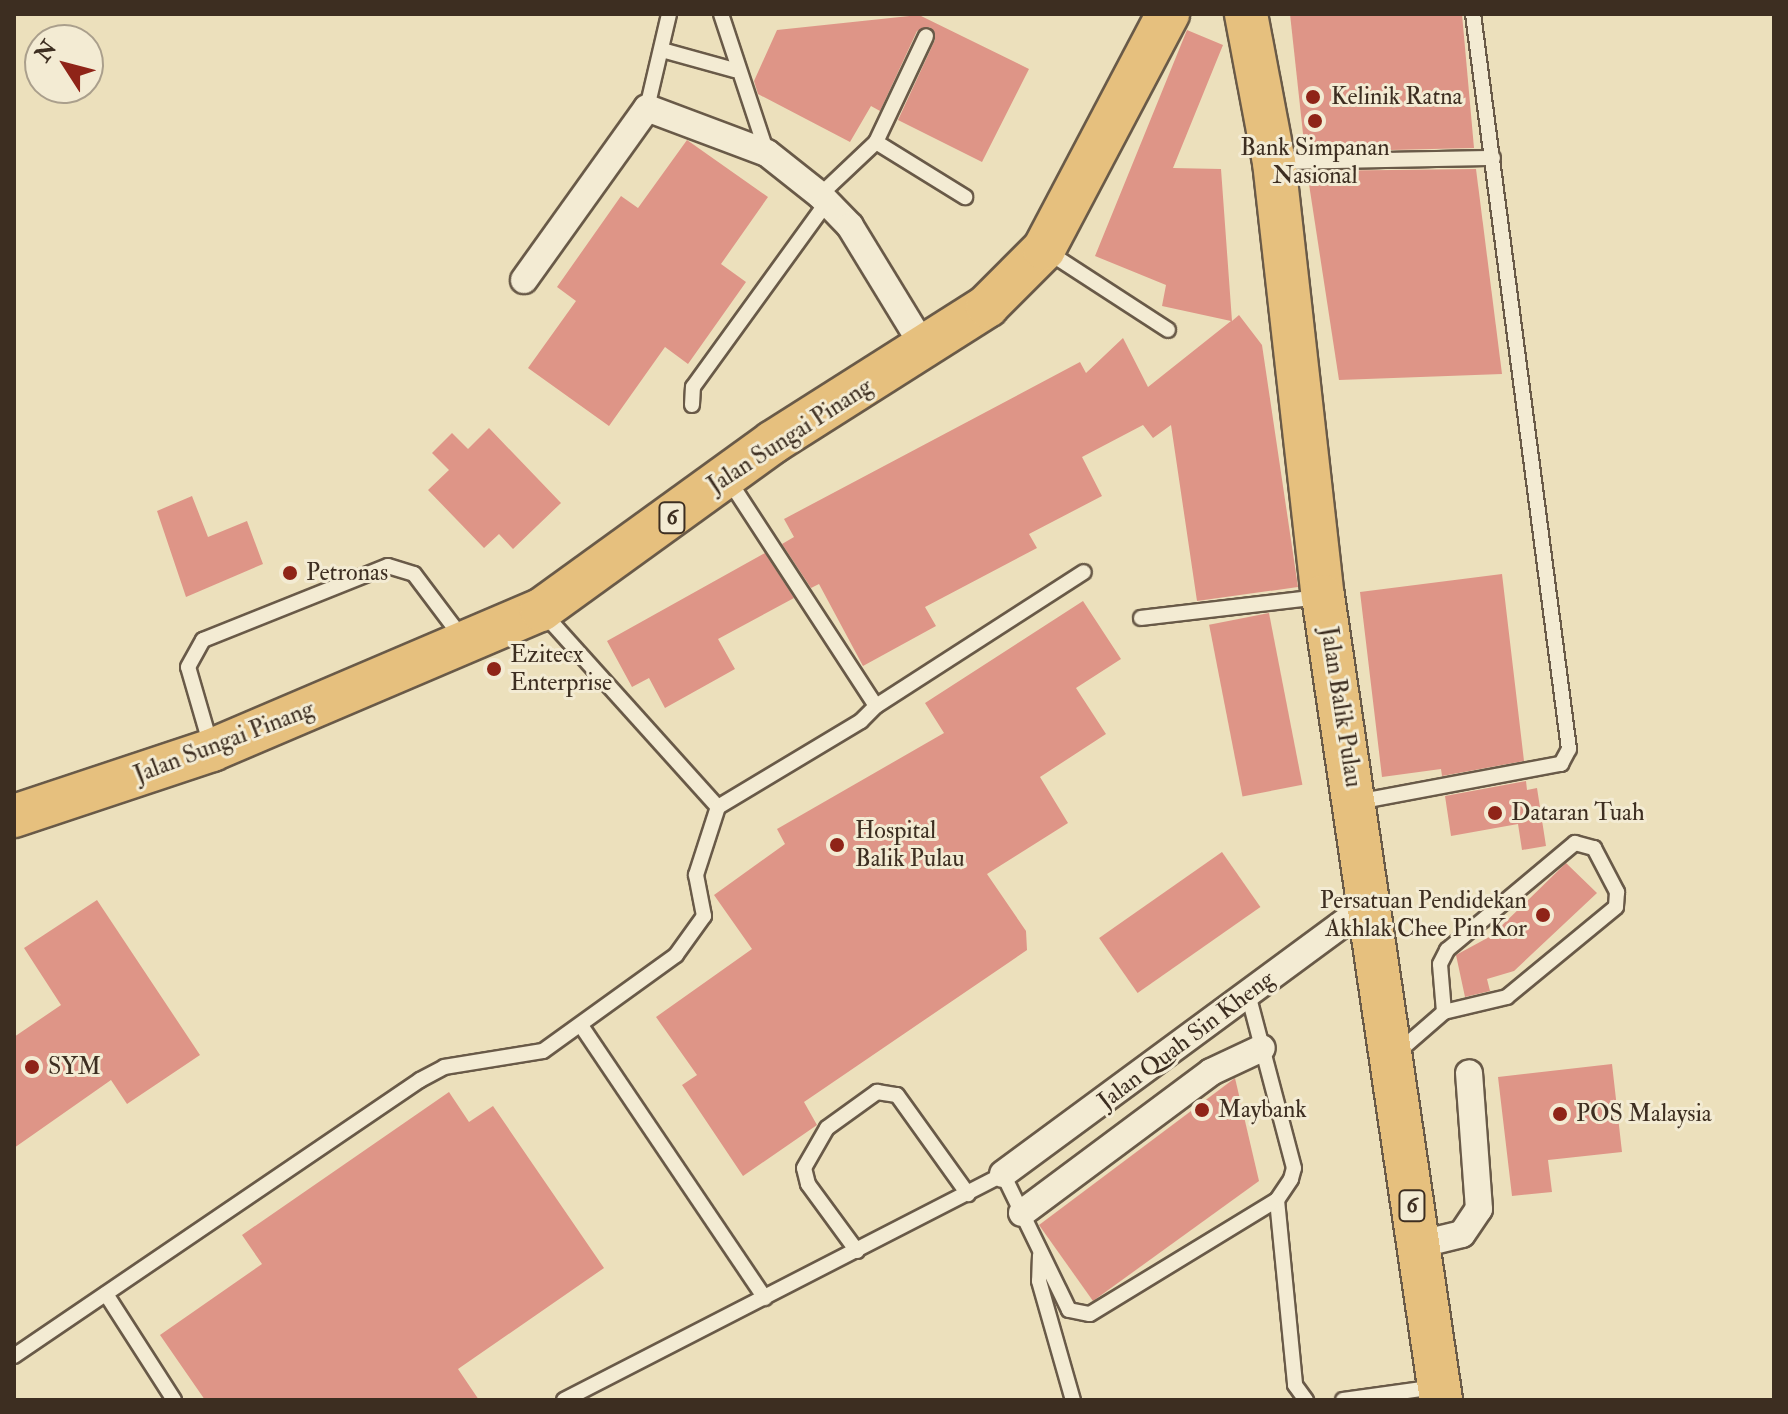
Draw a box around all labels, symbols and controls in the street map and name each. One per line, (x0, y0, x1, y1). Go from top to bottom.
north arrow (24, 24, 104, 104)
text: N (29, 35, 63, 67)
place label: Kelinik Ratna (1331, 83, 1462, 111)
marker: Kelinik Ratna (1302, 86, 1324, 108)
marker: Bank Simpanan Nasional (1306, 112, 1324, 130)
place label: Bank Simpanan Nasional (1240, 134, 1390, 190)
street label: Jalan Sungai Pinang (702, 372, 878, 500)
road number: 6 (658, 500, 686, 536)
place label: Petronas (306, 559, 388, 587)
marker: Petronas (281, 564, 299, 582)
street label: Jalan Balik Pulau (1314, 625, 1368, 789)
place label: Ezitecx Enterprise (510, 641, 612, 697)
marker: Ezitecx Enterprise (485, 660, 503, 678)
street label: Jalan Sungai Pinang (130, 694, 318, 790)
place label: Dataran Tuah (1511, 799, 1644, 827)
marker: Dataran Tuah (1486, 804, 1504, 822)
place label: Hospital Balik Pulau (855, 817, 965, 873)
marker: Hospital Balik Pulau (826, 834, 848, 856)
place label: Persatuan Pendidekan Akhlak Chee Pin Kor (1320, 887, 1527, 943)
marker: Persatuan Pendidekan Akhlak Chee Pin Kor (1534, 906, 1552, 924)
street label: Jalan Quah Sin Kheng (1092, 964, 1280, 1116)
place label: SYM (48, 1053, 101, 1081)
marker: SYM (23, 1058, 41, 1076)
place label: Maybank (1218, 1096, 1307, 1124)
place label: POS Malaysia (1576, 1100, 1712, 1128)
marker: Maybank (1193, 1101, 1211, 1119)
marker: POS Malaysia (1551, 1105, 1569, 1123)
road number: 6 (1398, 1188, 1426, 1224)

